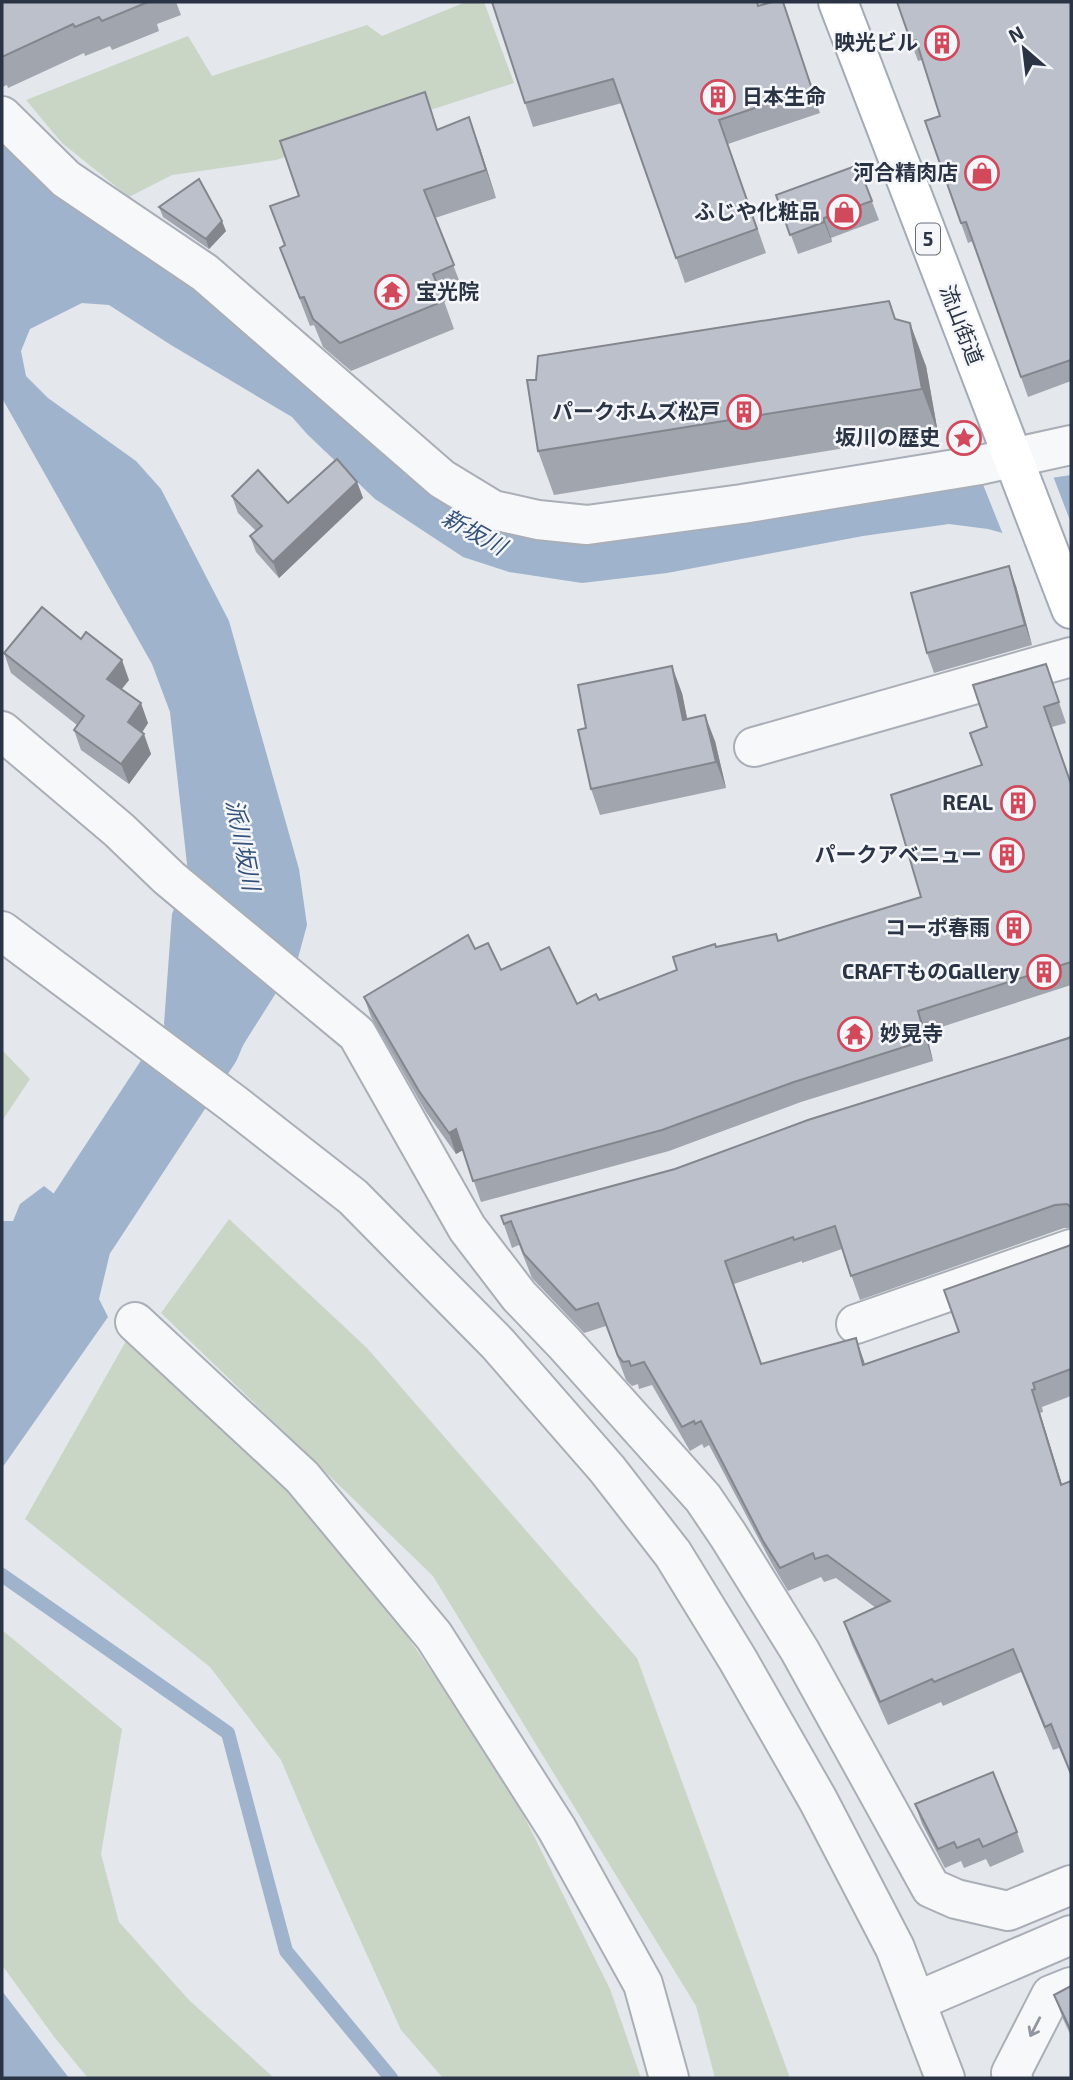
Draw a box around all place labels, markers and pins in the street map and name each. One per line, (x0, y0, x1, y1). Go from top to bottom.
building icon: 映光ビル (923, 24, 961, 62)
place label: 映光ビル (834, 29, 918, 54)
building icon: 日本生命 (699, 78, 737, 116)
place label: 日本生命 (742, 83, 826, 108)
shop icon: 河合精肉店 (963, 154, 1001, 192)
place label: 河合精肉店 (853, 159, 958, 184)
shop icon: ふじや化粧品 (825, 193, 863, 231)
place label: ふじや化粧品 (694, 198, 820, 223)
temple icon: 宝光院 (373, 273, 411, 311)
place label: 宝光院 (416, 278, 479, 303)
building icon: パークホムズ松戸 (725, 393, 763, 431)
place label: パークホムズ松戸 (552, 398, 720, 423)
place icon: 坂川の歴史 (945, 419, 983, 457)
place label: 坂川の歴史 (835, 424, 940, 449)
building icon: REAL (999, 784, 1037, 822)
place label: REAL (942, 789, 993, 814)
building icon: パークアベニュー (988, 836, 1026, 874)
place label: パークアベニュー (814, 841, 982, 866)
building icon: コーポ春雨 (995, 909, 1033, 947)
place label: コーポ春雨 (885, 914, 990, 939)
building icon: CRAFTものGallery (1025, 953, 1063, 991)
place label: CRAFTものGallery (842, 958, 1020, 984)
temple icon: 妙晃寺 (836, 1015, 874, 1053)
place label: 妙晃寺 (880, 1020, 943, 1045)

